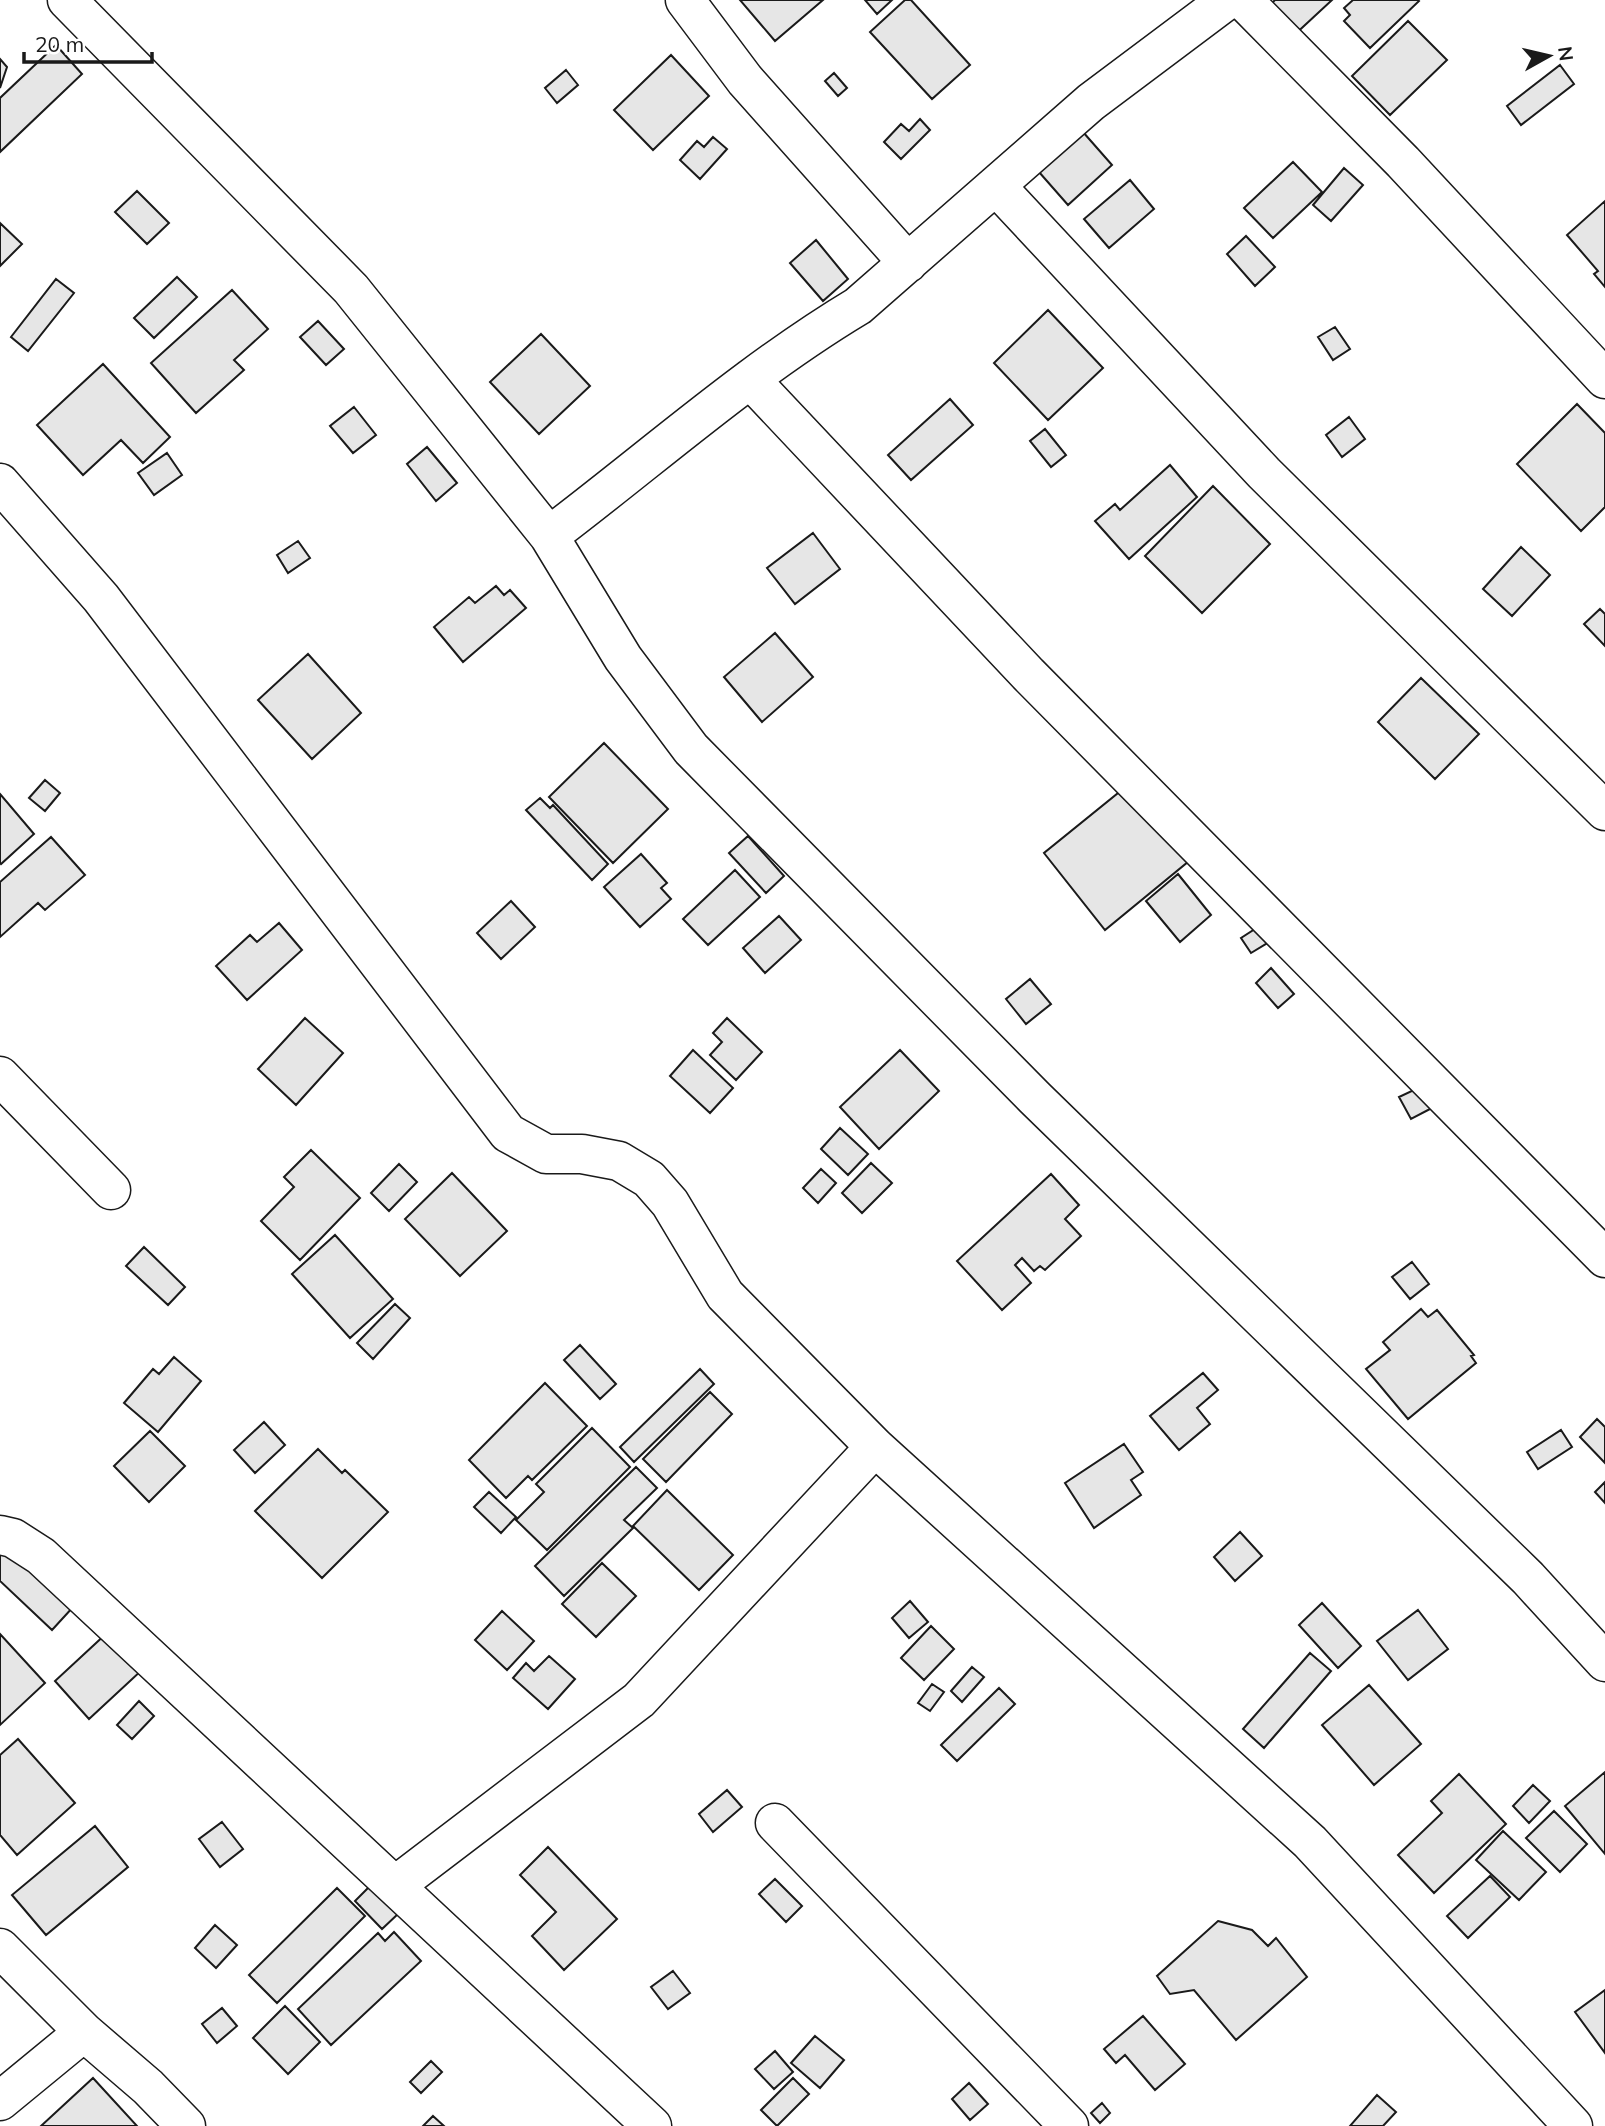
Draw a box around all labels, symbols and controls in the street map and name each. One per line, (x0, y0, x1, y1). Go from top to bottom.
scale bar (24, 21, 152, 65)
north arrow (1514, 21, 1584, 91)
text: 20 m (35, 31, 84, 57)
text: N (1553, 45, 1579, 62)

